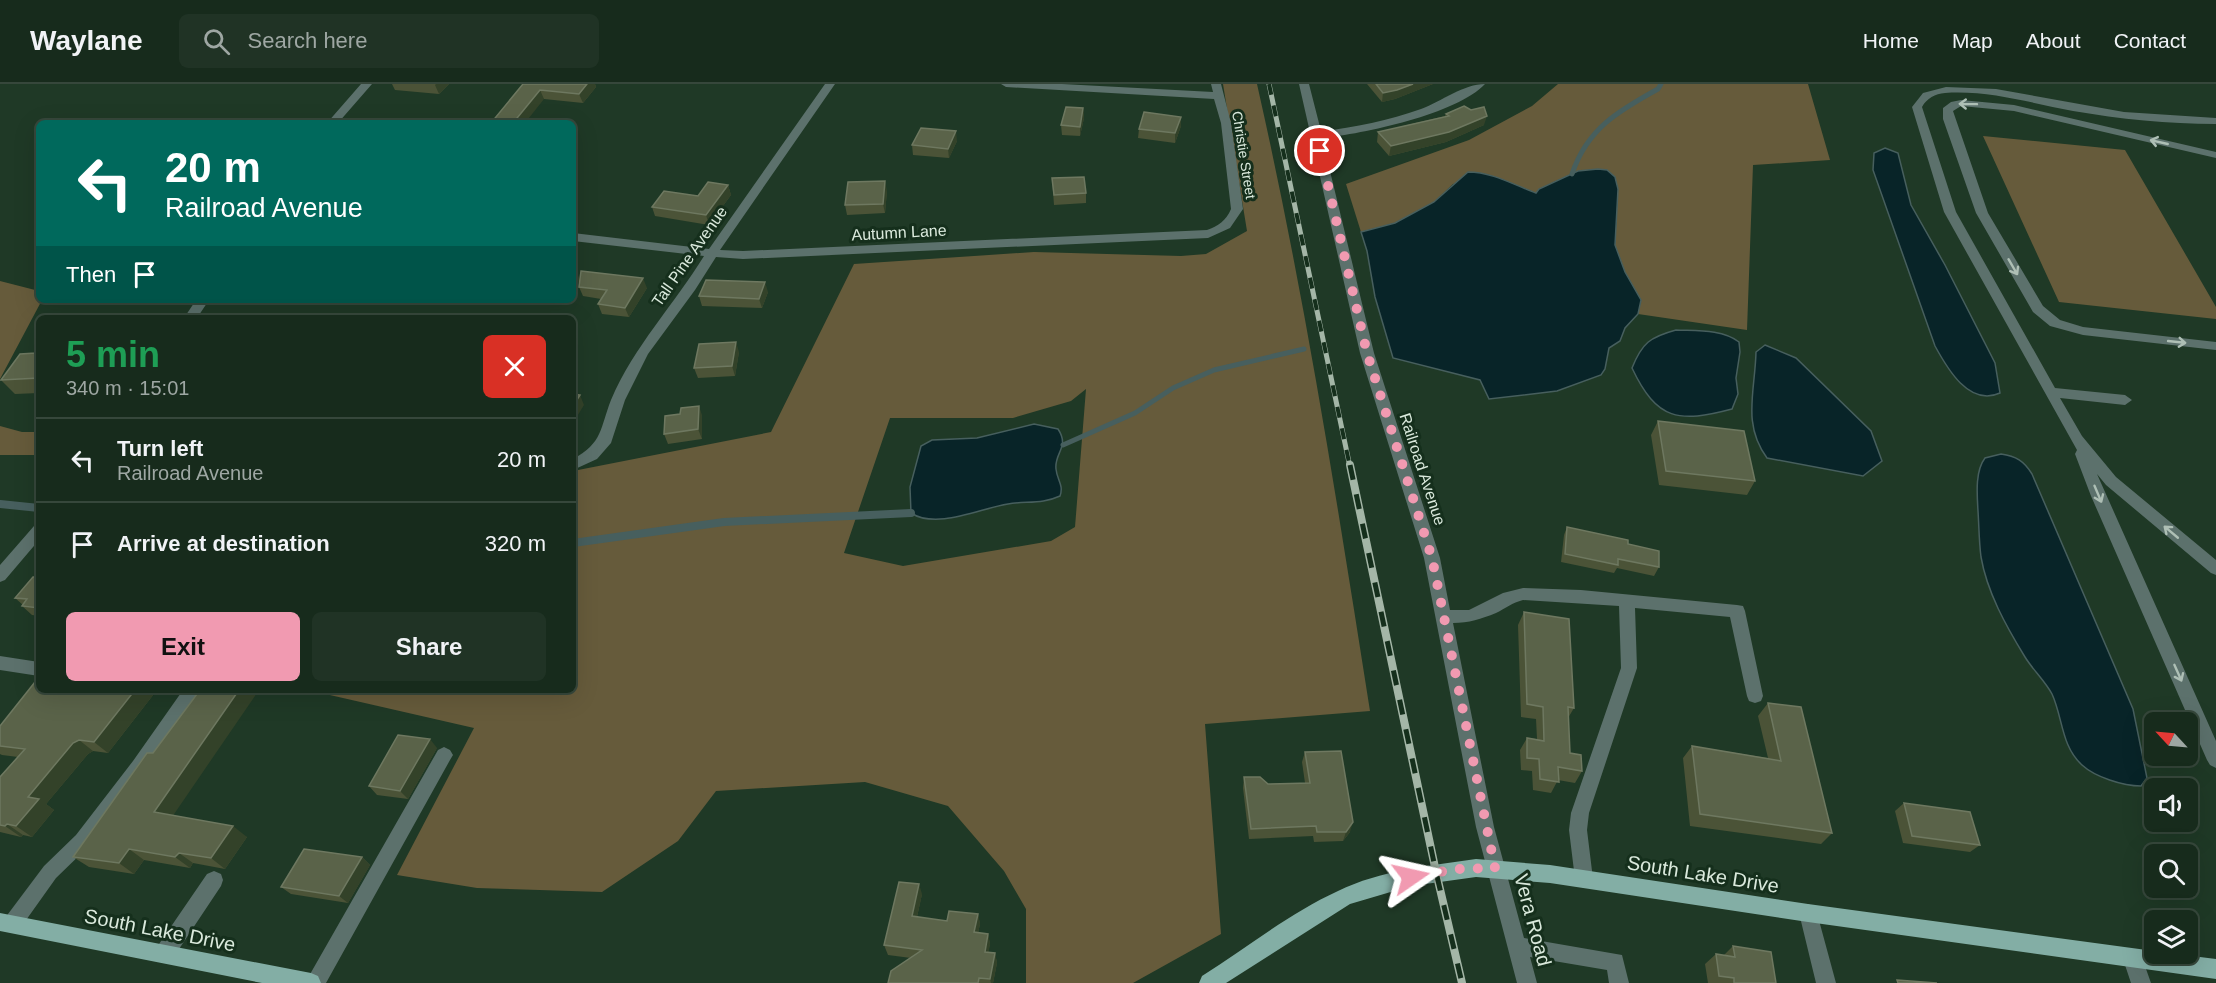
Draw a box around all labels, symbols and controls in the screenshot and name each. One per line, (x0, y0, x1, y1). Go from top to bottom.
search box (179, 14, 599, 68)
text: Waylane (30, 25, 143, 56)
icon: search (200, 25, 233, 58)
text: Search here (248, 28, 367, 53)
text: Home (1863, 29, 1919, 52)
text: Map (1952, 29, 1993, 52)
text: About (2026, 29, 2081, 52)
text: Contact (2114, 29, 2186, 52)
one-way arrow (1959, 98, 1979, 110)
street label: Christie Street (1229, 110, 1259, 200)
pin (1294, 125, 1345, 176)
icon: arrive (1303, 134, 1336, 167)
one-way arrow (2150, 135, 2169, 147)
icon: left (66, 144, 144, 222)
text: 20 m (165, 144, 261, 191)
text: Railroad Avenue (165, 193, 363, 223)
street label: Tall Pine Avenue (649, 203, 730, 309)
street label: Autumn Lane (851, 222, 947, 243)
icon: arrive (128, 258, 161, 291)
one-way arrow (2007, 258, 2019, 275)
text: Then (66, 262, 116, 287)
text: 5 min (66, 334, 160, 375)
button: close (483, 335, 546, 398)
one-way arrow (2166, 337, 2186, 348)
text: 340 m · 15:01 (66, 377, 189, 399)
street label: Railroad Avenue (1396, 411, 1449, 528)
text: Turn left (117, 436, 203, 461)
icon: left (66, 444, 99, 477)
text: 20 m (497, 447, 546, 472)
text: Railroad Avenue (117, 462, 263, 484)
one-way arrow (2093, 485, 2104, 503)
one-way arrow (2163, 525, 2179, 538)
icon: arrive (66, 528, 99, 561)
text: Arrive at destination (117, 531, 330, 556)
text: 320 m (485, 531, 546, 556)
button: Exit (66, 612, 300, 681)
button: Share (312, 612, 546, 681)
one-way arrow (2172, 663, 2184, 681)
north arrow (2144, 712, 2198, 766)
map controls (2144, 712, 2198, 964)
button: sound (2144, 778, 2198, 832)
button: search (2144, 844, 2198, 898)
position arrow (1379, 845, 1443, 909)
street label: South Lake Drive (1626, 851, 1780, 897)
street label: Vera Road (1510, 872, 1556, 968)
street label: South Lake Drive (83, 905, 237, 955)
button: layers (2144, 910, 2198, 964)

